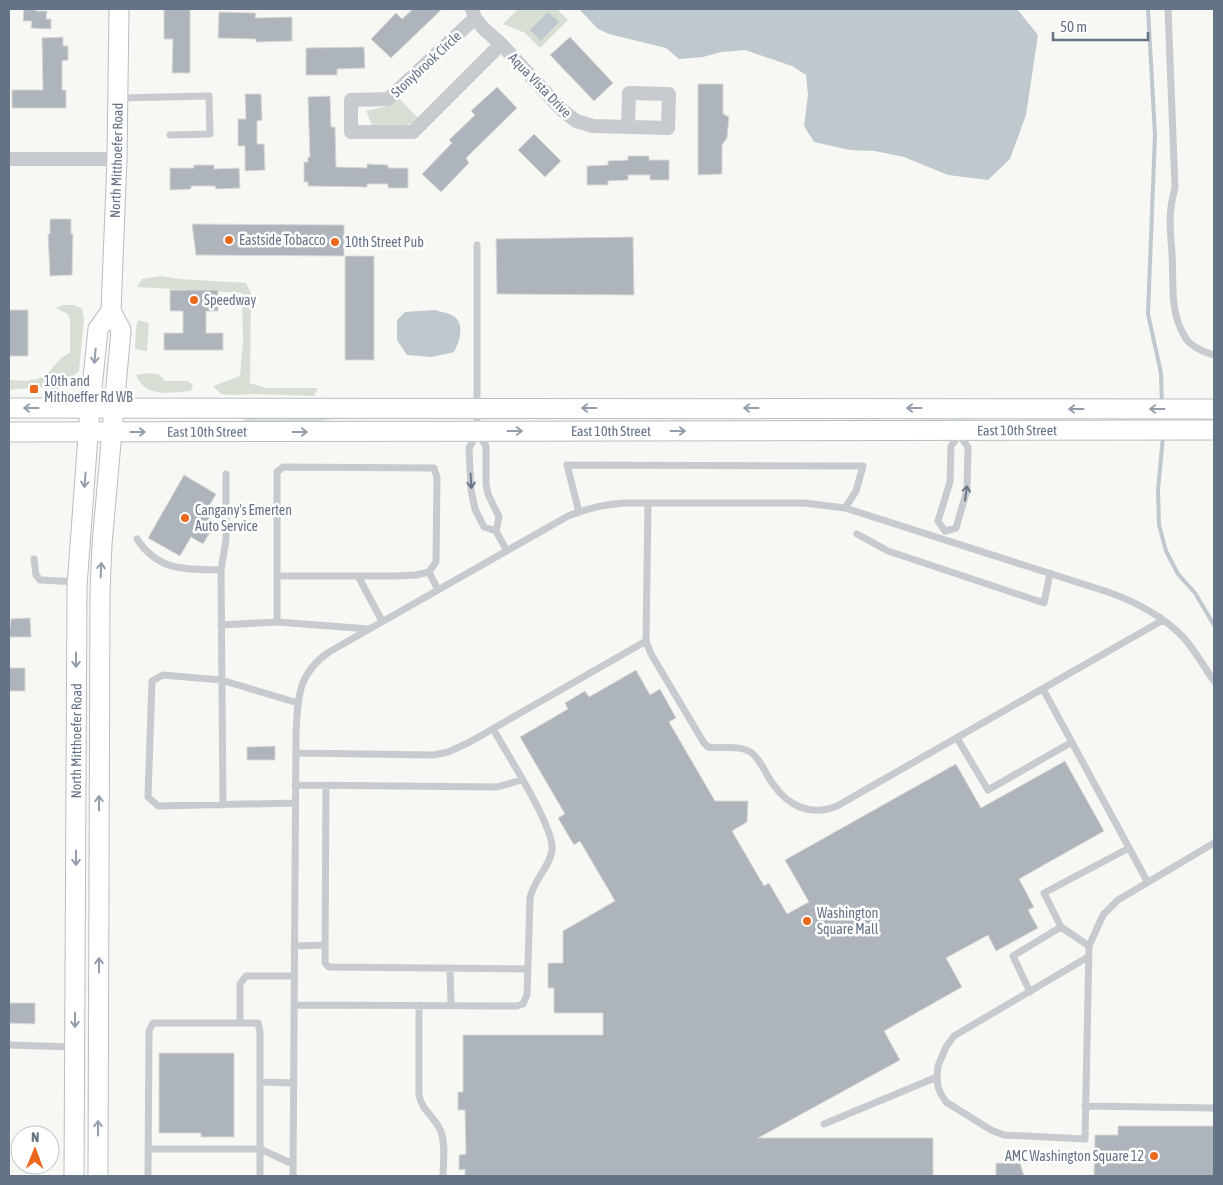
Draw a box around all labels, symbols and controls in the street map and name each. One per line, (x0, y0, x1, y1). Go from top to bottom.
scale bar (1053, 10, 1148, 42)
text: 50 m (1060, 18, 1087, 35)
street label: Stonybrook Circle (388, 28, 464, 100)
street label: Aqua Vista Drive (505, 49, 575, 121)
street label: North Mitthoefer Road (107, 103, 126, 218)
place label: Eastside Tobacco (239, 232, 326, 248)
marker: Eastside Tobacco (223, 234, 235, 246)
place label: 10th Street Pub (345, 234, 424, 250)
marker: 10th Street Pub (329, 236, 341, 248)
place label: Speedway (204, 292, 256, 308)
marker: Speedway (188, 294, 200, 306)
one-way arrow (90, 348, 100, 364)
place label: 10th and Mithoeffer Rd WB (44, 373, 133, 405)
marker: 10th and Mithoeffer Rd WB (28, 383, 40, 395)
one-way arrow (23, 403, 40, 413)
one-way arrow (581, 403, 597, 413)
one-way arrow (743, 403, 760, 413)
one-way arrow (906, 403, 922, 413)
one-way arrow (1068, 404, 1084, 414)
one-way arrow (1149, 404, 1166, 414)
street label: East 10th Street (977, 422, 1057, 438)
street label: East 10th Street (571, 423, 651, 439)
street label: East 10th Street (167, 424, 247, 440)
one-way arrow (506, 426, 523, 436)
one-way arrow (669, 426, 685, 436)
one-way arrow (129, 427, 145, 437)
one-way arrow (292, 427, 308, 437)
one-way arrow (80, 472, 90, 488)
one-way arrow (466, 472, 475, 488)
one-way arrow (961, 485, 971, 501)
place label: Cangany's Emerten Auto Service (195, 502, 292, 534)
marker: Cangany's Emerten Auto Service (179, 512, 191, 524)
one-way arrow (97, 562, 106, 578)
one-way arrow (71, 652, 81, 668)
street label: North Mitthoefer Road (68, 683, 85, 799)
one-way arrow (94, 795, 104, 811)
one-way arrow (71, 849, 81, 865)
place label: Washington Square Mall (817, 905, 879, 937)
marker: Washington Square Mall (801, 915, 813, 927)
one-way arrow (94, 957, 103, 973)
one-way arrow (70, 1012, 80, 1028)
one-way arrow (93, 1120, 103, 1136)
north arrow (10, 1125, 60, 1175)
text: N (31, 1129, 39, 1145)
place label: AMC Washington Square 12 (1005, 1148, 1144, 1164)
marker: AMC Washington Square 12 (1148, 1150, 1160, 1162)

